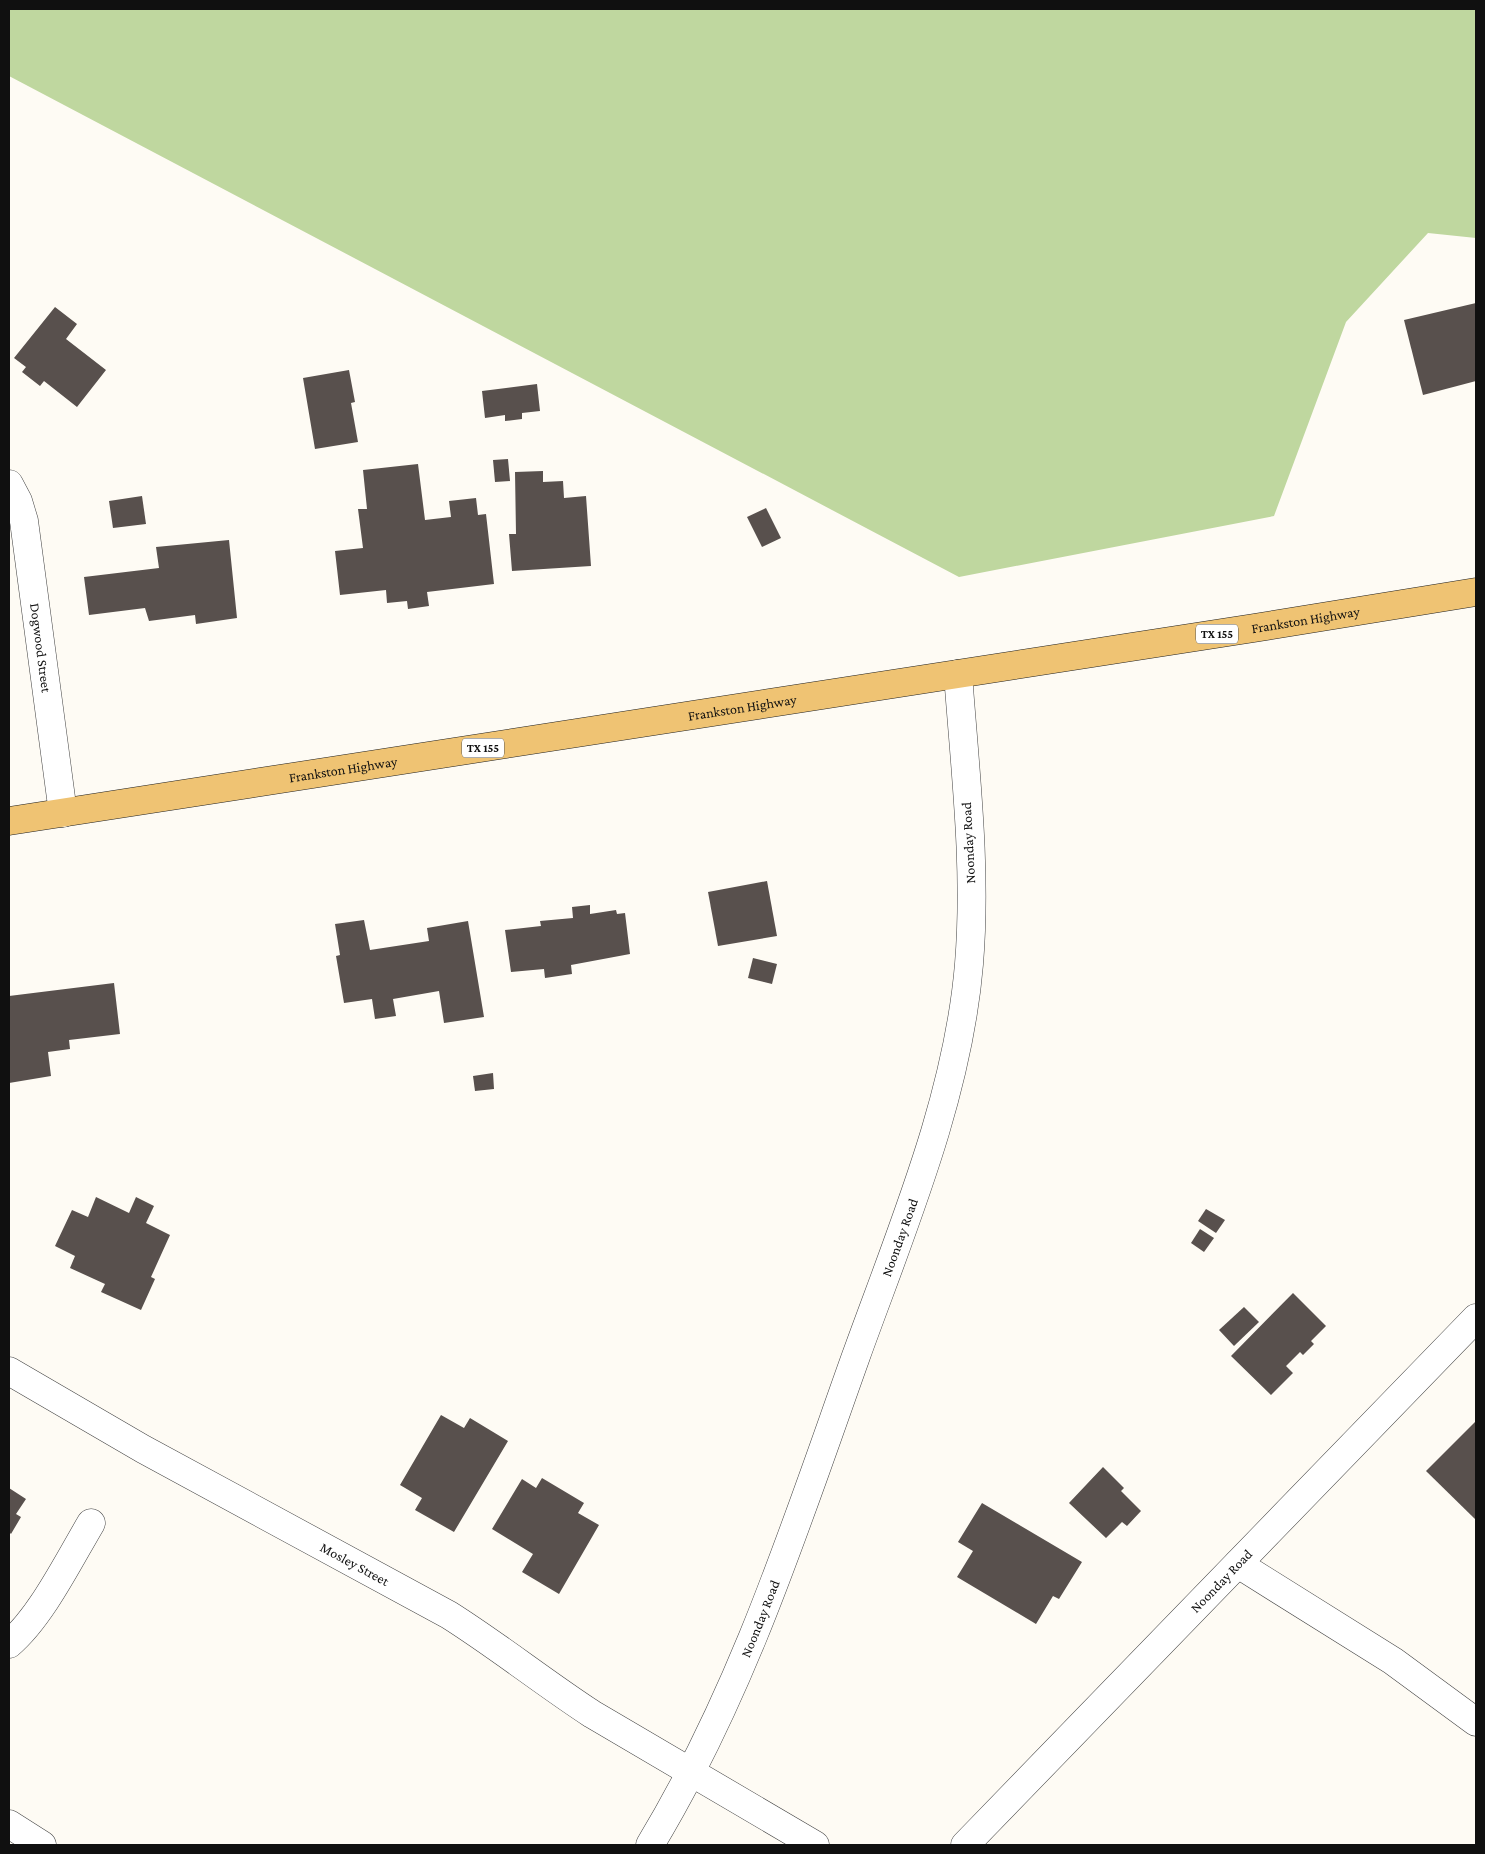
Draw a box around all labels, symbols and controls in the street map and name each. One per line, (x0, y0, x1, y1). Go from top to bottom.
street label: Dogwood Street (27, 602, 55, 694)
street label: Frankston Highway (1250, 603, 1361, 636)
road number: TX 155 (1196, 624, 1238, 644)
street label: Frankston Highway (687, 691, 798, 724)
road number: TX 155 (462, 738, 504, 758)
street label: Frankston Highway (288, 753, 399, 786)
street label: Noonday Road (958, 801, 978, 884)
street label: Noonday Road (878, 1196, 921, 1279)
street label: Mosley Street (318, 1539, 392, 1589)
street label: Noonday Road (1187, 1545, 1256, 1616)
street label: Noonday Road (737, 1577, 783, 1660)

